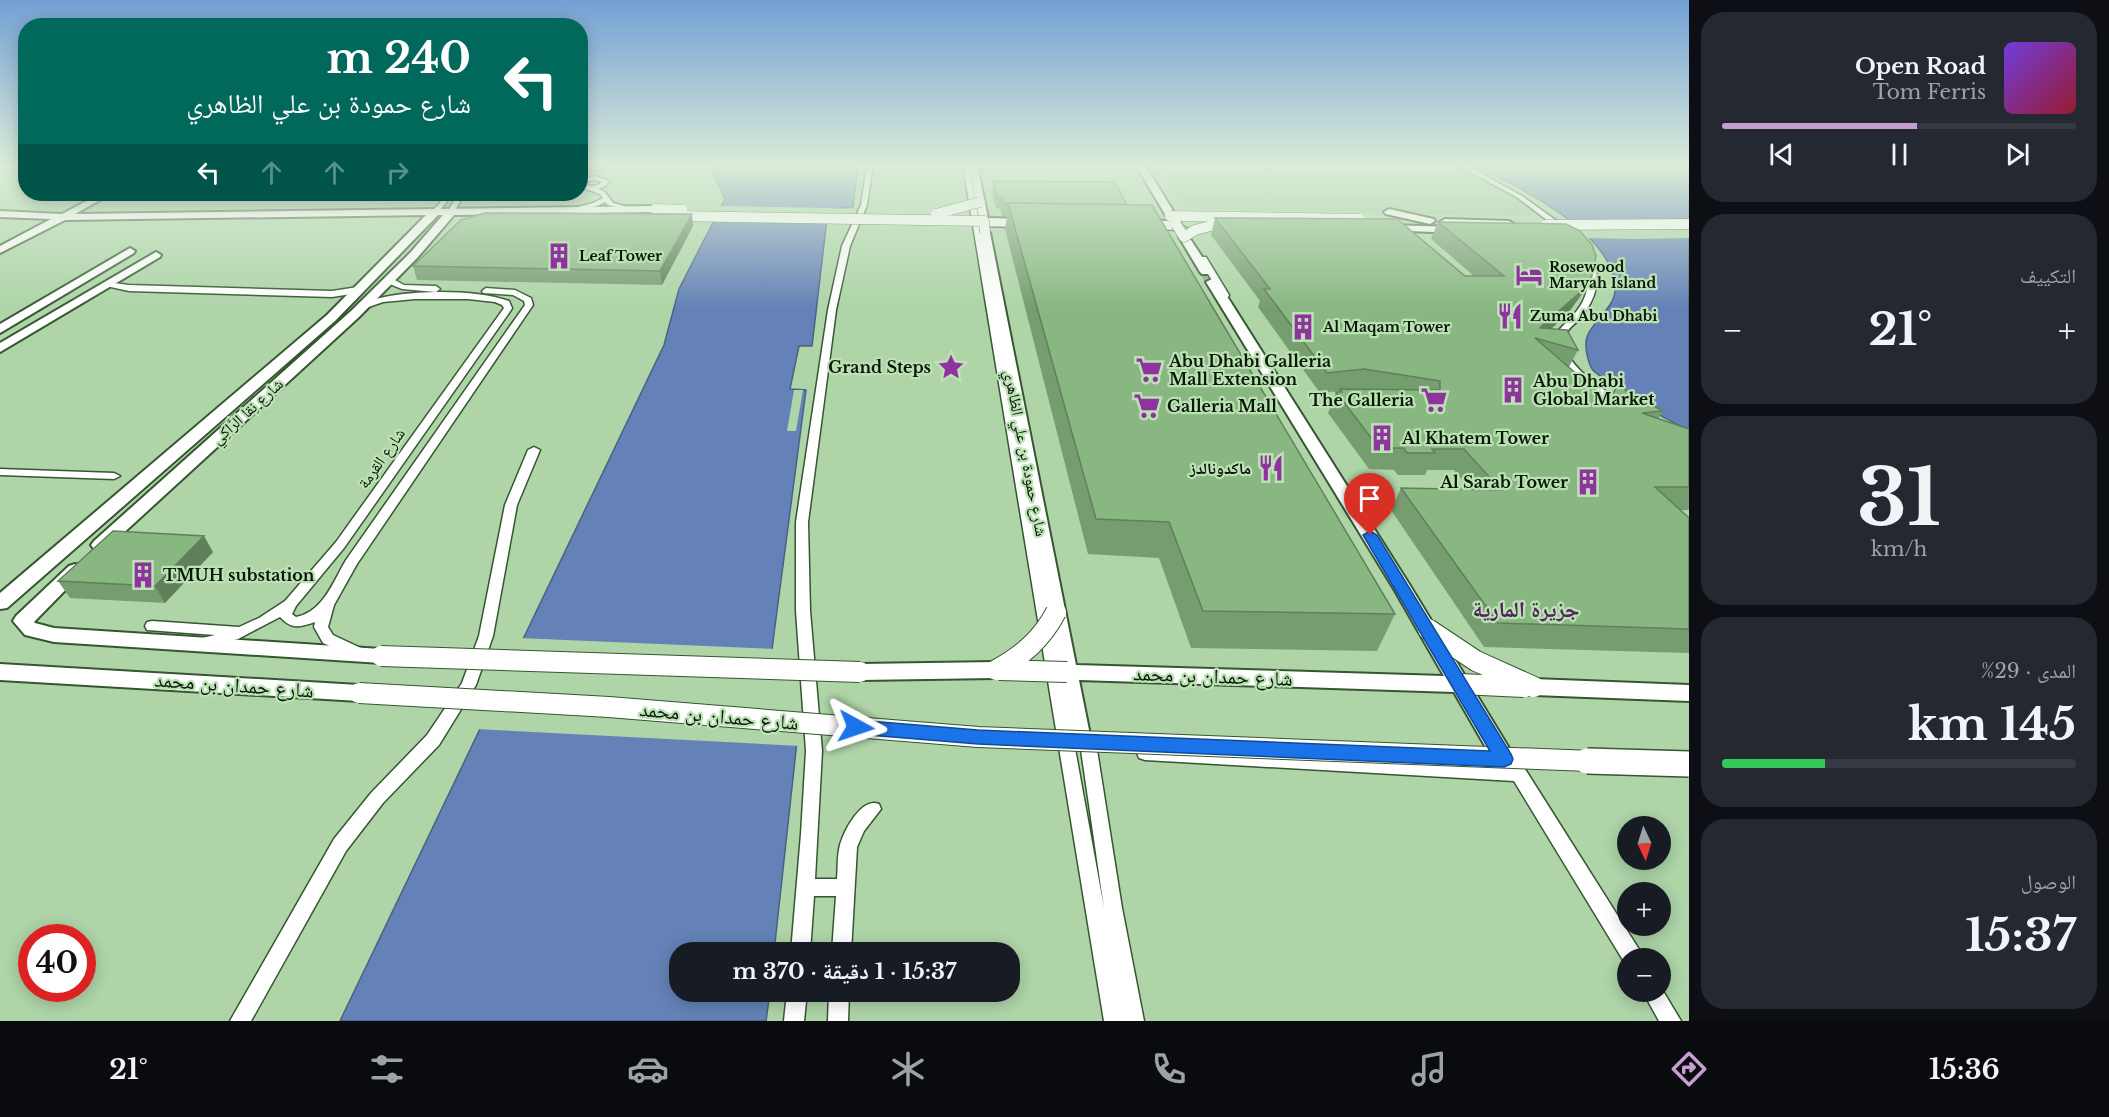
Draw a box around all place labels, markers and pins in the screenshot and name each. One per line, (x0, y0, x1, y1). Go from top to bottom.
building icon: Leaf Tower (544, 241, 574, 271)
place label: Leaf Tower (579, 247, 662, 265)
place label: Rosewood Maryah Island (1549, 258, 1656, 292)
hotel icon: Rosewood Maryah Island (1514, 260, 1544, 290)
restaurant icon: Zuma Abu Dhabi (1495, 301, 1525, 331)
place label: Zuma Abu Dhabi (1530, 307, 1657, 325)
building icon: Al Maqam Tower (1288, 312, 1318, 342)
place label: Al Maqam Tower (1322, 318, 1450, 336)
place label: Abu Dhabi Galleria Mall Extension (1168, 351, 1331, 389)
place icon: Grand Steps (936, 352, 966, 382)
supermarket icon: Abu Dhabi Galleria Mall Extension (1134, 355, 1164, 385)
place label: Grand Steps (828, 357, 931, 377)
place label: Abu Dhabi Global Market (1532, 371, 1655, 409)
building icon: Abu Dhabi Global Market (1498, 375, 1528, 405)
supermarket icon: The Galleria (1419, 385, 1449, 415)
place label: The Galleria (1309, 390, 1414, 410)
supermarket icon: Galleria Mall (1132, 391, 1162, 421)
place label: Galleria Mall (1167, 396, 1277, 416)
building icon: Al Khatem Tower (1367, 423, 1397, 453)
place label: Al Khatem Tower (1401, 428, 1549, 448)
restaurant icon: ماكدونالدز (1256, 453, 1286, 483)
place label: ماكدونالدز (1189, 458, 1251, 478)
building icon: Al Sarab Tower (1573, 467, 1603, 497)
place label: Al Sarab Tower (1439, 472, 1568, 492)
pin (1344, 473, 1395, 535)
building icon: TMUH substation (128, 560, 158, 590)
place label: TMUH substation (163, 565, 315, 585)

